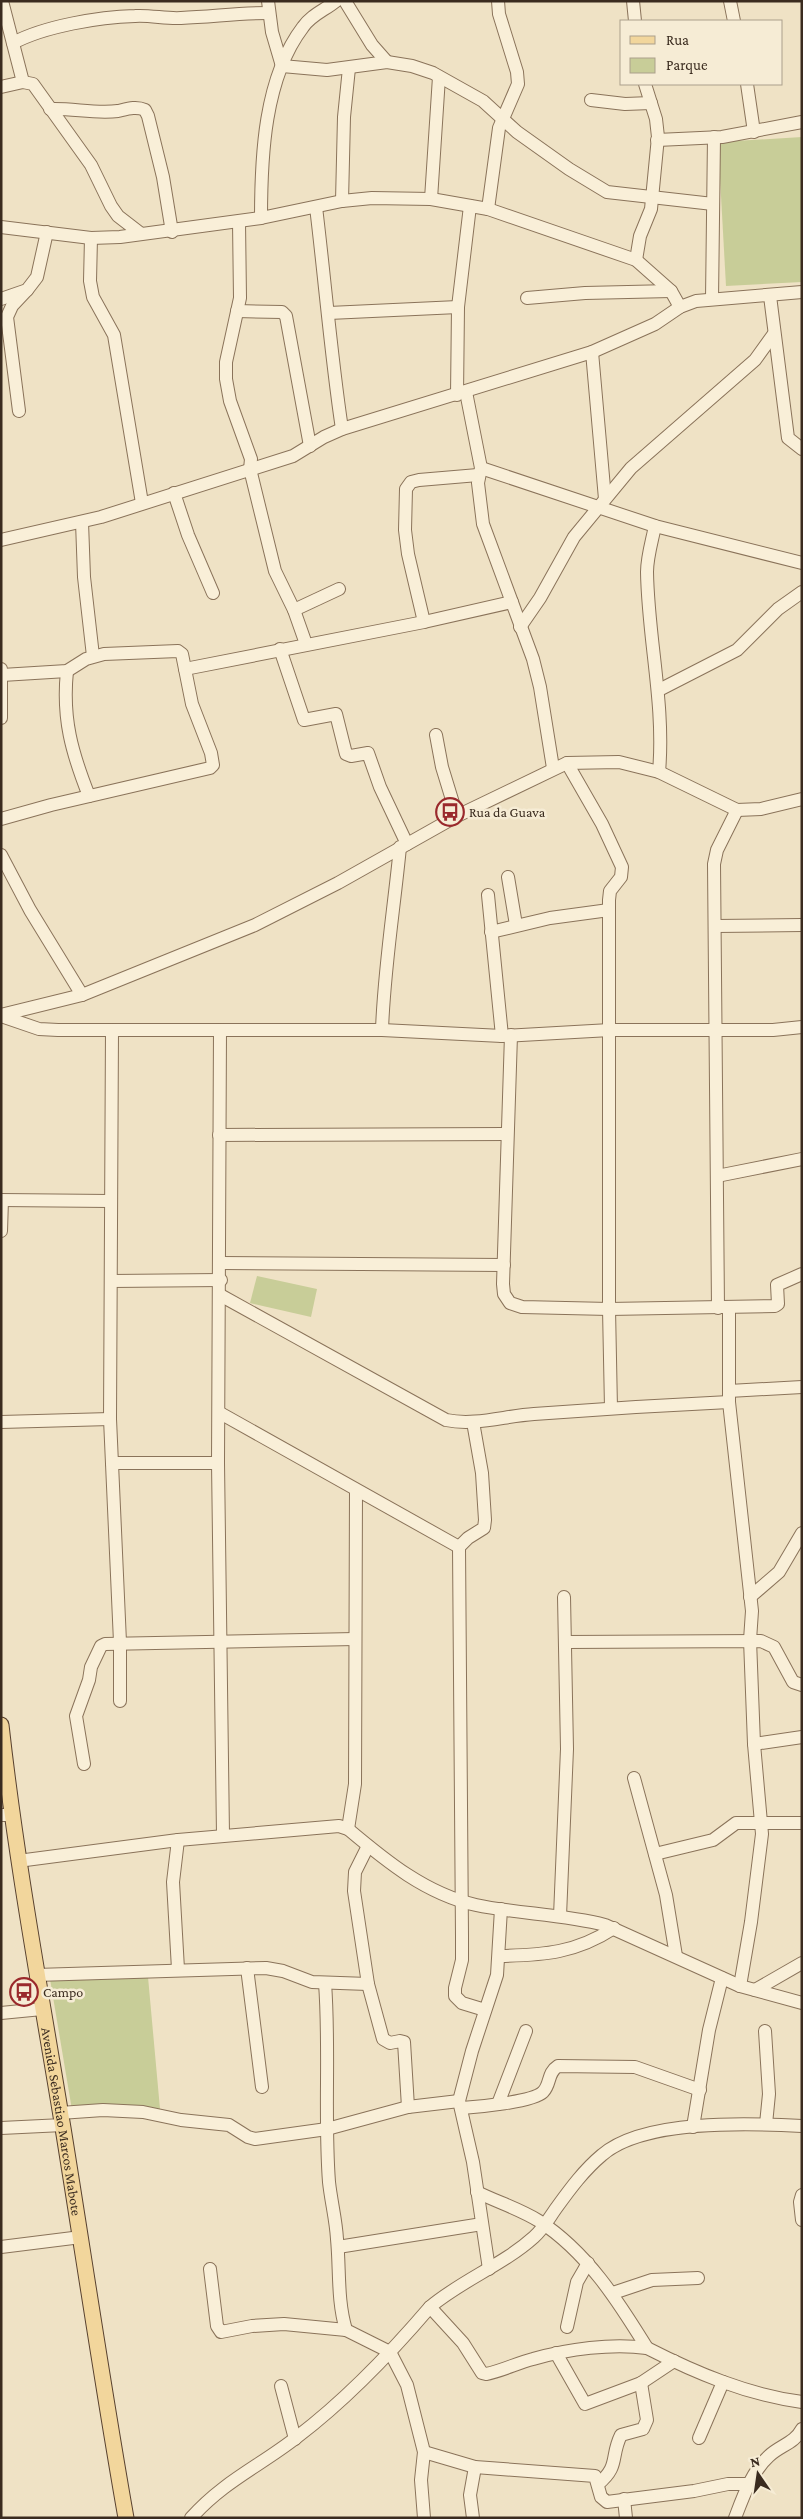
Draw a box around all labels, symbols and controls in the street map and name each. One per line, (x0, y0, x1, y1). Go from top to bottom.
legend (620, 20, 783, 85)
text: Rua (666, 32, 689, 48)
text: Parque (666, 57, 708, 74)
bus stop icon: Rua da Guava (435, 797, 465, 827)
place label: Rua da Guava (469, 804, 546, 820)
bus stop icon: Campo (9, 1977, 39, 2007)
place label: Campo (43, 1984, 83, 2000)
street label: Avenida Sebastiao Marcos Mabote (38, 2026, 85, 2217)
north arrow (733, 2449, 783, 2499)
text: N (749, 2452, 762, 2470)

